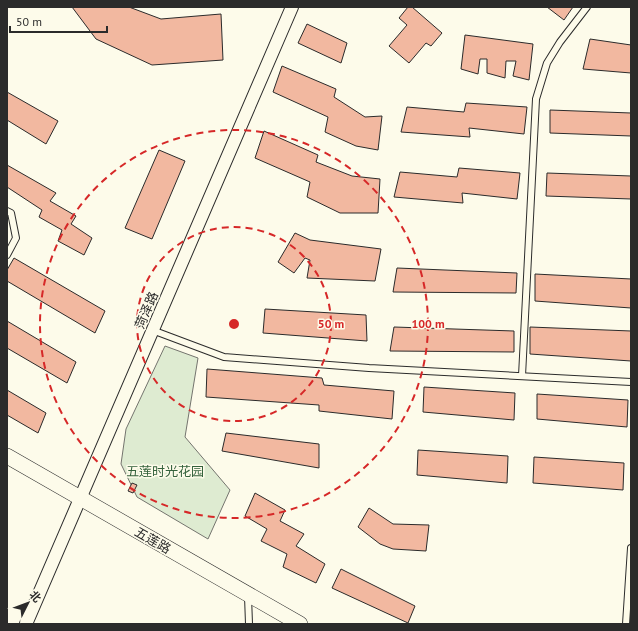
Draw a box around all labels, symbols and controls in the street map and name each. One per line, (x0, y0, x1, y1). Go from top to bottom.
scale bar (10, 8, 107, 34)
text: 50 m (16, 14, 42, 29)
street label: 菏泽路 (131, 289, 162, 331)
text: 50 m (318, 316, 344, 331)
text: 100 m (411, 316, 445, 331)
centre of rings (227, 317, 241, 331)
park label: 五莲时光花园 (126, 463, 204, 480)
street label: 五莲路 (132, 523, 174, 558)
north arrow (8, 583, 48, 623)
text: 北 (27, 588, 44, 605)

